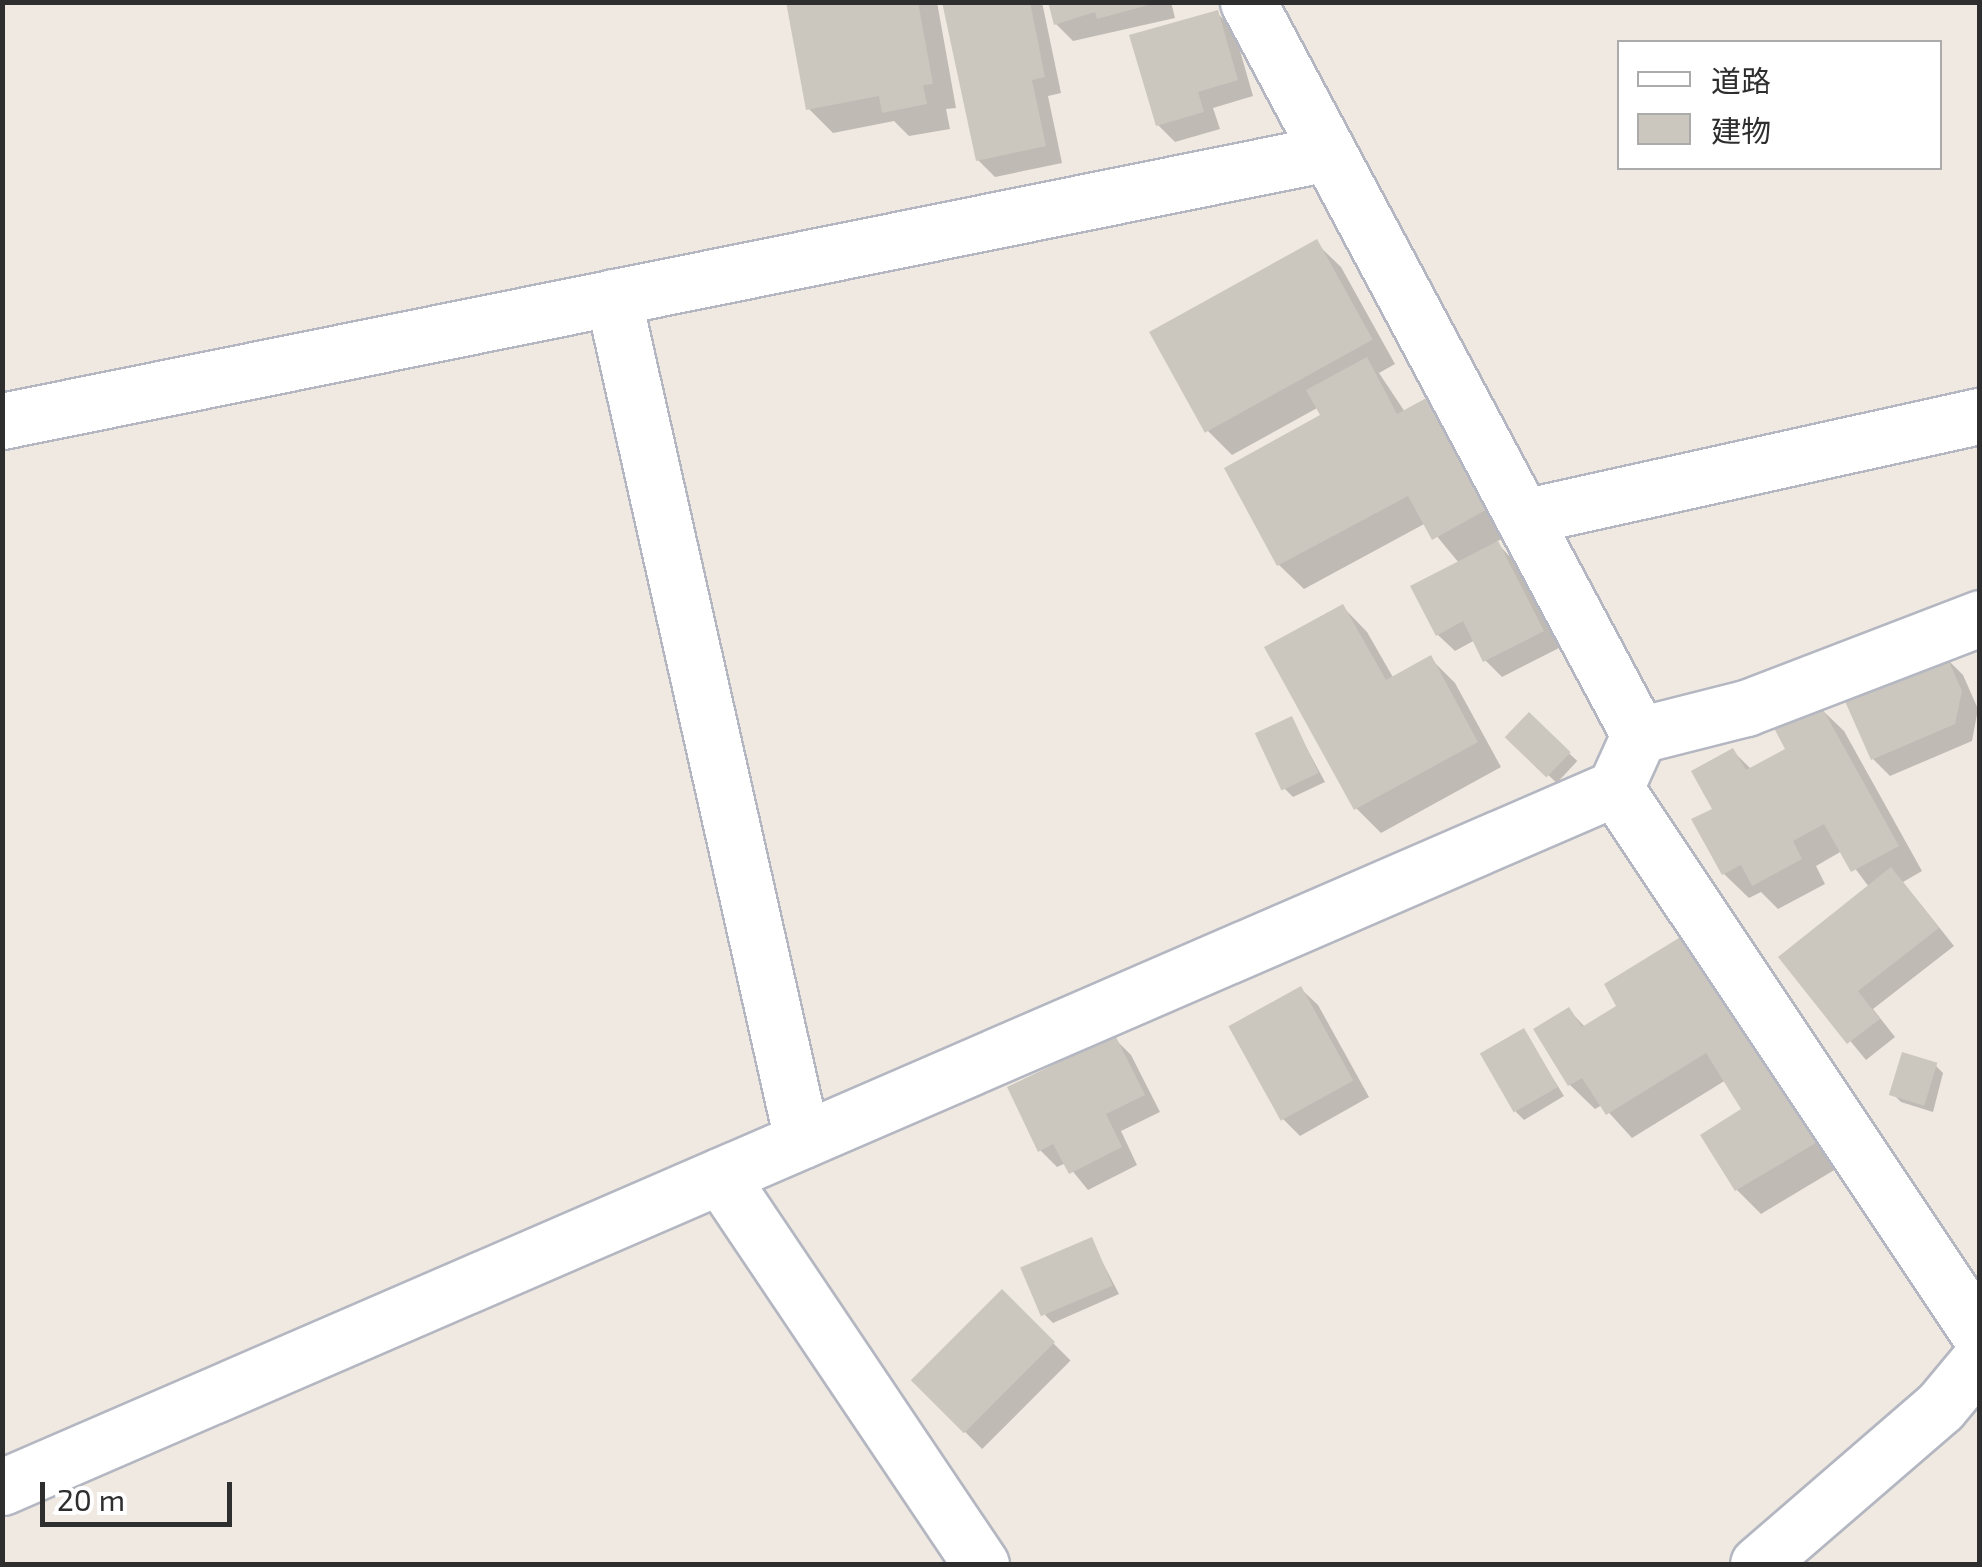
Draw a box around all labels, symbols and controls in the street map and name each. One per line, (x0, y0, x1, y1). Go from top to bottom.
legend (1617, 40, 1942, 170)
text: 道路 (1711, 62, 1771, 98)
text: 建物 (1711, 112, 1771, 148)
scale bar (45, 1462, 238, 1524)
text: 20 m (57, 1481, 125, 1517)

